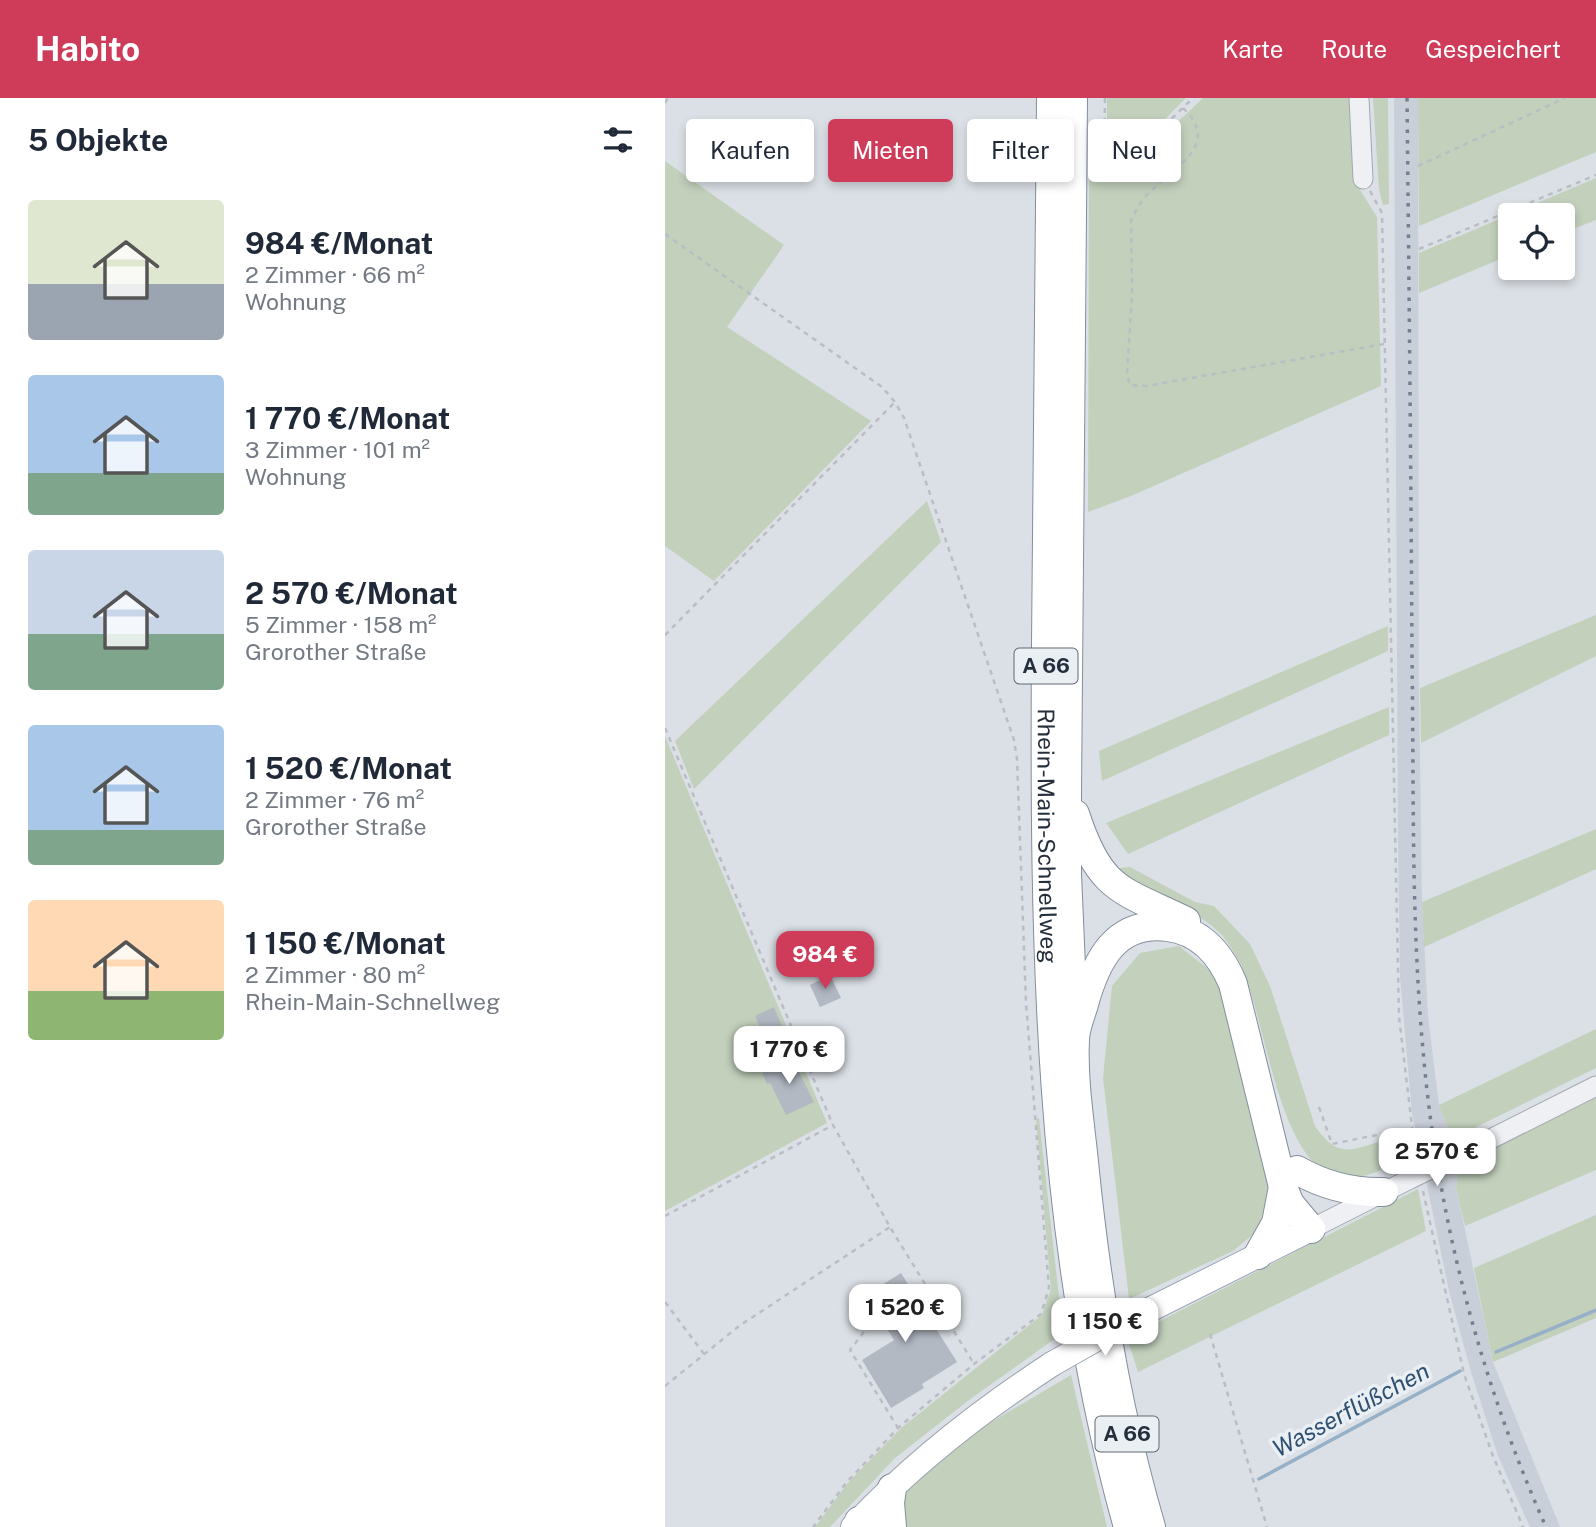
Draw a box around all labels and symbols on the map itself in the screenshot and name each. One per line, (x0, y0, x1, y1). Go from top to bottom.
road number: A 66 (1015, 648, 1077, 684)
street label: Rhein-Main-Schnellweg (1033, 708, 1063, 964)
pin: 984 € (776, 932, 874, 991)
pin: 1 770 € (724, 1026, 854, 1086)
pin: 2 570 € (1372, 1128, 1502, 1188)
pin: 1 520 € (840, 1284, 970, 1344)
pin: 1 150 € (1040, 1298, 1170, 1358)
water label: Wasserflüßchen (1267, 1356, 1434, 1462)
road number: A 66 (1095, 1416, 1159, 1452)

